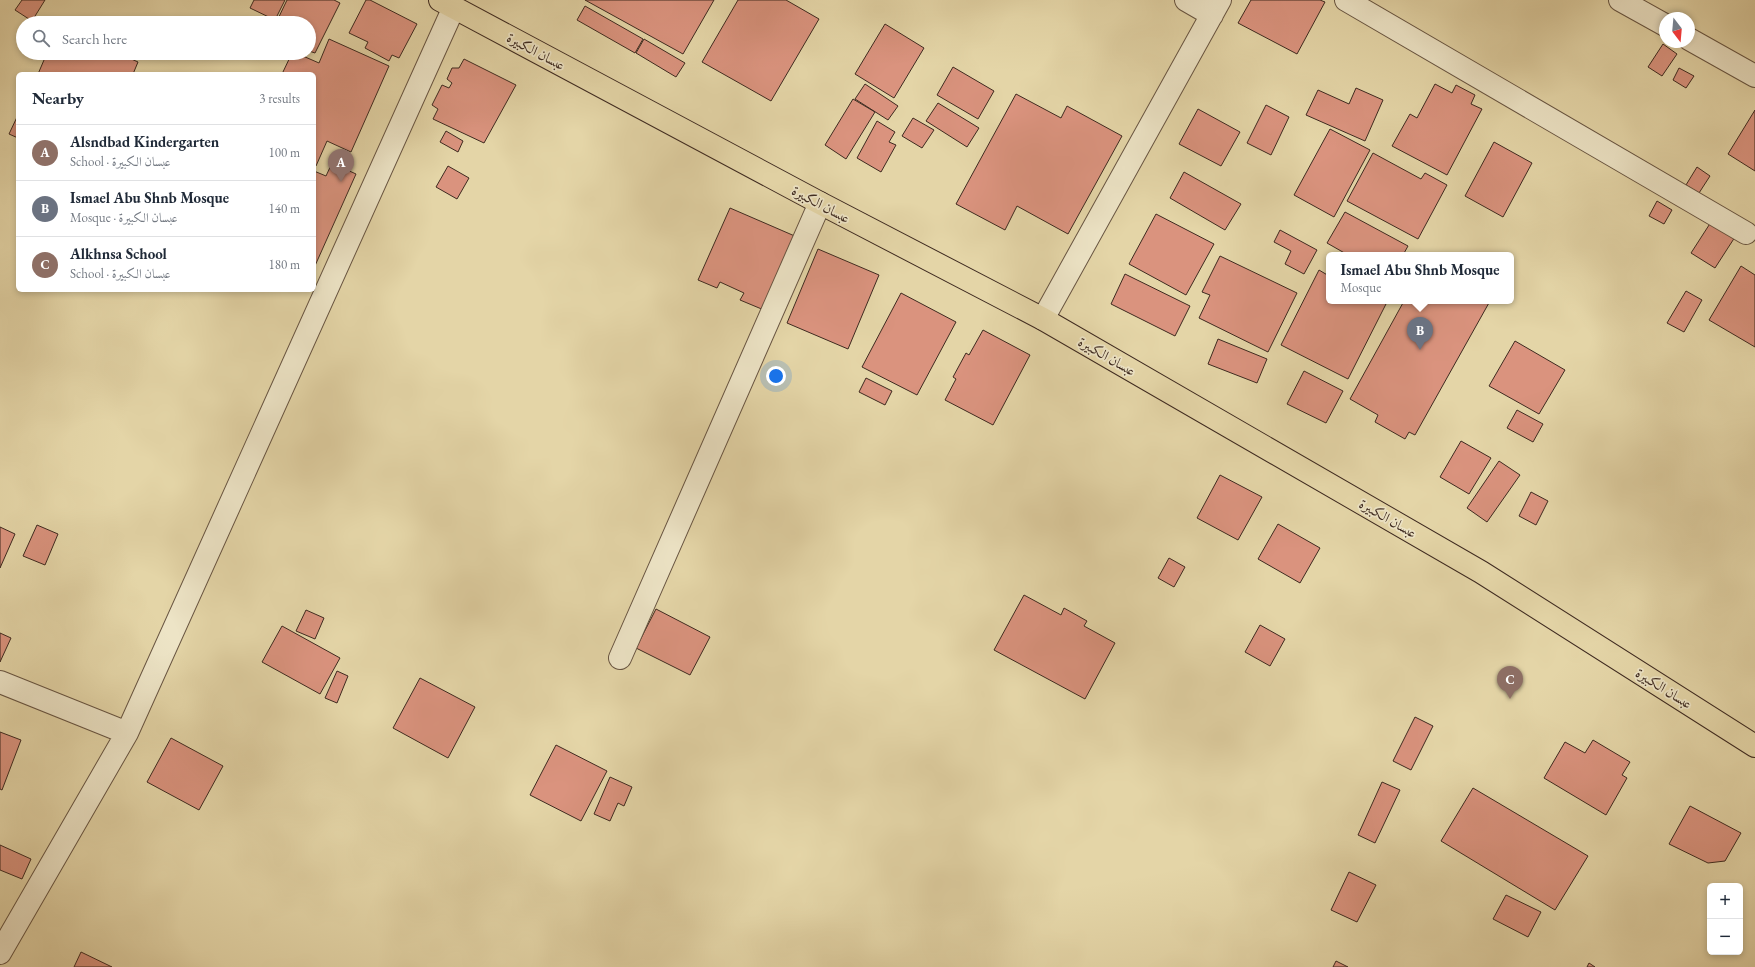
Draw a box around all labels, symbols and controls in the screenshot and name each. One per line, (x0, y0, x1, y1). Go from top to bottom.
north arrow (1659, 12, 1695, 48)
search box (16, 16, 316, 60)
icon: search (30, 27, 52, 49)
street label: عبسان الكبيرة (504, 28, 568, 74)
text: Search here (62, 29, 127, 48)
text: Nearby (32, 87, 84, 109)
text: 3 results (259, 90, 300, 107)
text: Alsndbad Kindergarten (70, 132, 219, 151)
text: A (40, 144, 50, 161)
text: 100 m (269, 144, 300, 161)
pin: A (328, 149, 354, 182)
text: School · عبسان الكبيرة (70, 153, 171, 170)
street label: عبسان الكبيرة (789, 181, 853, 227)
text: Ismael Abu Shnb Mosque (70, 188, 229, 207)
text: B (41, 200, 49, 217)
text: 140 m (269, 200, 300, 217)
text: Mosque · عبسان الكبيرة (70, 209, 178, 226)
text: Alkhnsa School (70, 244, 167, 263)
popup (1326, 252, 1514, 304)
text: C (40, 256, 50, 273)
text: 180 m (269, 256, 300, 273)
text: Ismael Abu Shnb Mosque (1340, 260, 1500, 279)
text: School · عبسان الكبيرة (70, 265, 171, 282)
text: Mosque (1340, 279, 1381, 296)
pin: B (1407, 317, 1433, 350)
street label: عبسان الكبيرة (1075, 332, 1139, 380)
your location (766, 366, 786, 386)
street label: عبسان الكبيرة (1356, 494, 1420, 542)
street label: عبسان الكبيرة (1632, 664, 1696, 712)
pin: C (1497, 666, 1523, 699)
map controls (1707, 883, 1743, 955)
button: + (1707, 883, 1743, 919)
button: − (1707, 919, 1743, 955)

